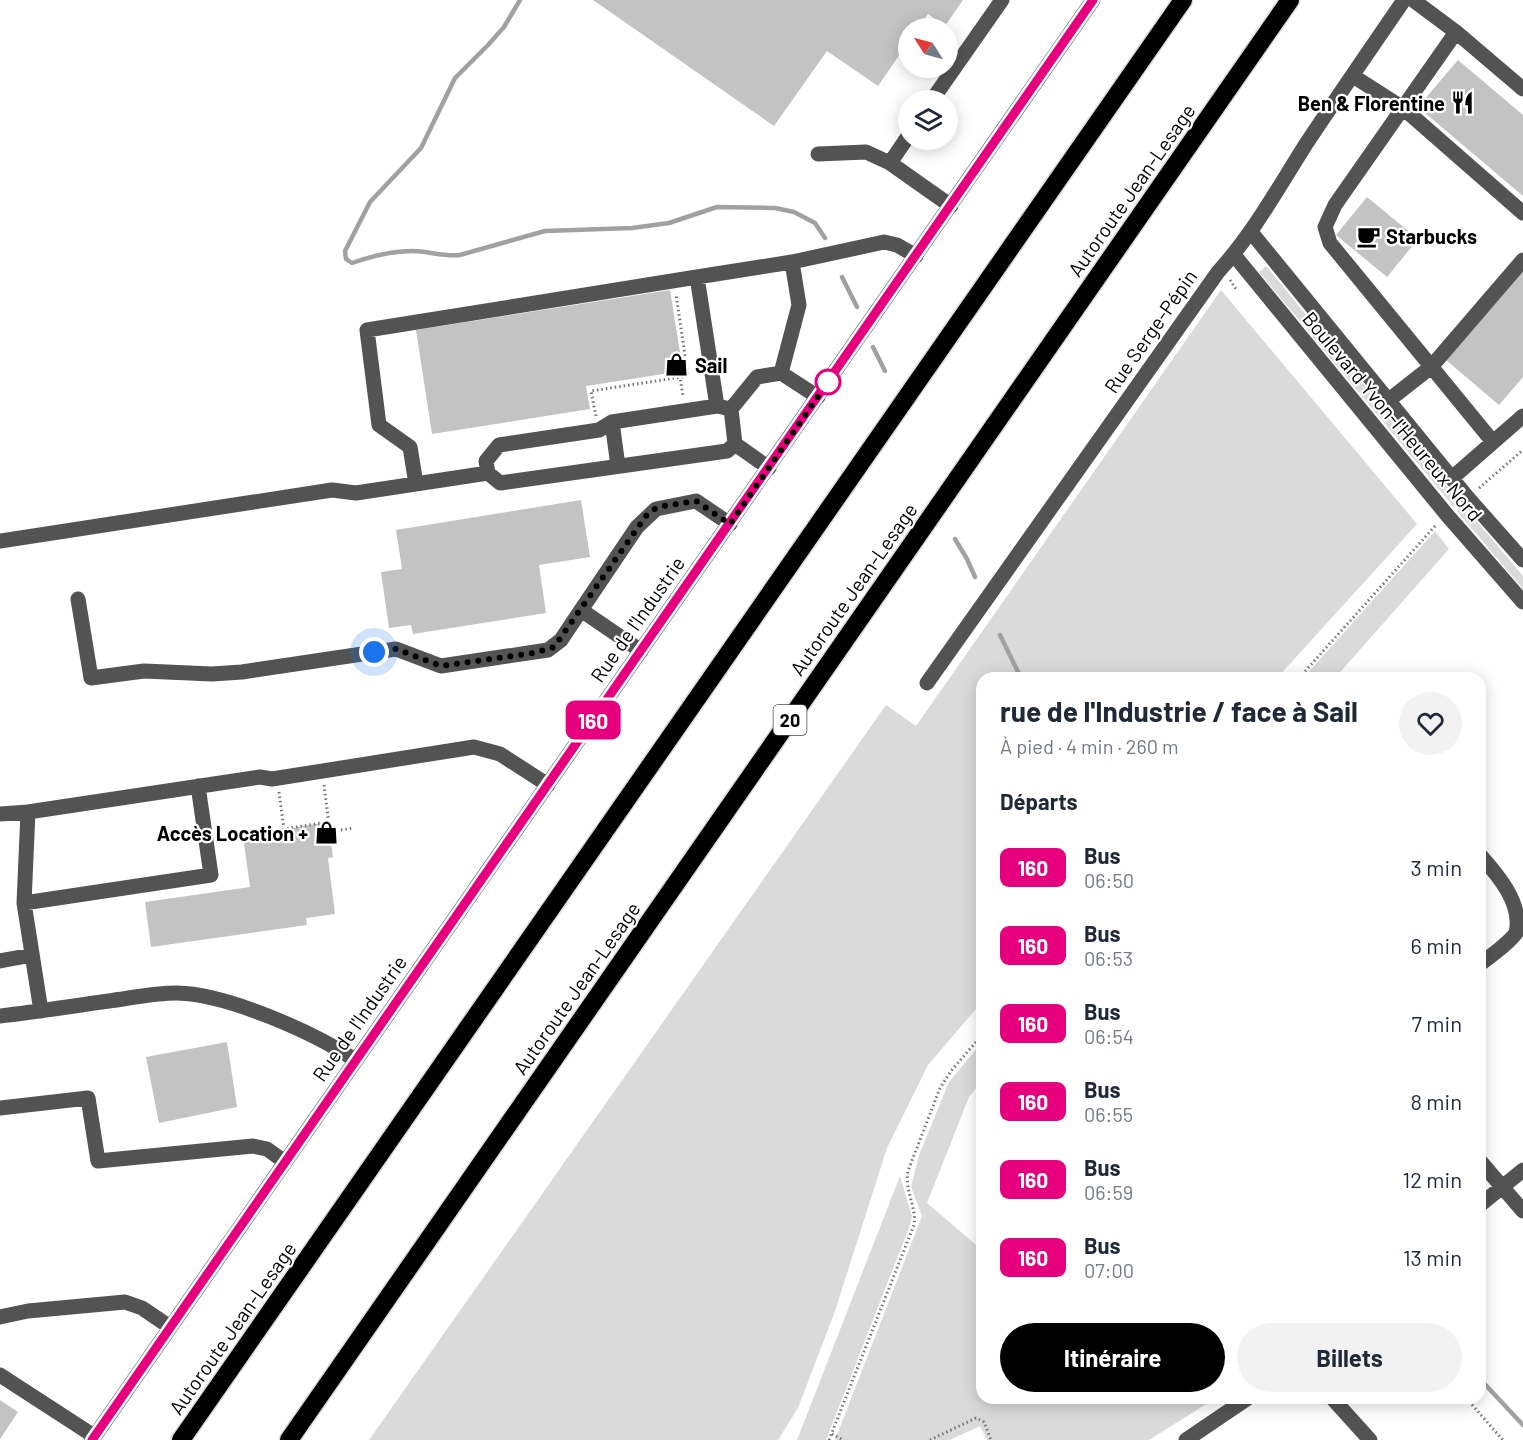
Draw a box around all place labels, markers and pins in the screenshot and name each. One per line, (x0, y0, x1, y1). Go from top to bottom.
restaurant icon: Ben & Florentine (1450, 90, 1476, 116)
place label: Ben & Florentine (1298, 91, 1445, 115)
cafe icon: Starbucks (1355, 223, 1381, 249)
place label: Starbucks (1386, 224, 1477, 248)
shop icon: Sail (664, 352, 690, 378)
place label: Sail (695, 353, 727, 377)
unlabelled marker (815, 369, 841, 395)
shop icon: Accès Location + (313, 820, 339, 846)
place label: Accès Location + (157, 821, 308, 845)

